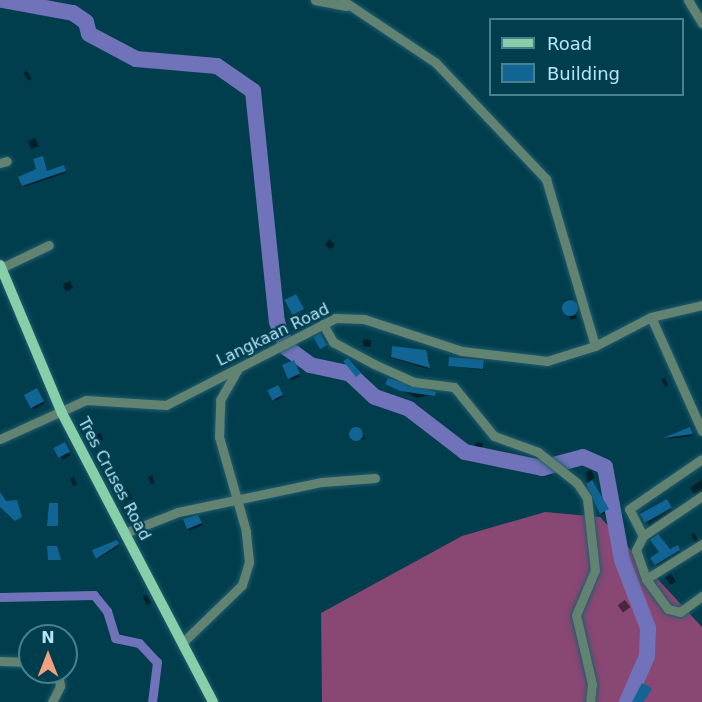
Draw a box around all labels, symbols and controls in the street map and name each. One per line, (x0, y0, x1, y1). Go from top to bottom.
legend (489, 18, 684, 96)
text: Road (547, 33, 592, 54)
text: Building (547, 63, 620, 84)
street label: Langkaan Road (214, 299, 332, 371)
street label: Tres Cruses Road (73, 414, 155, 544)
north arrow (18, 624, 78, 684)
text: N (41, 628, 55, 647)

